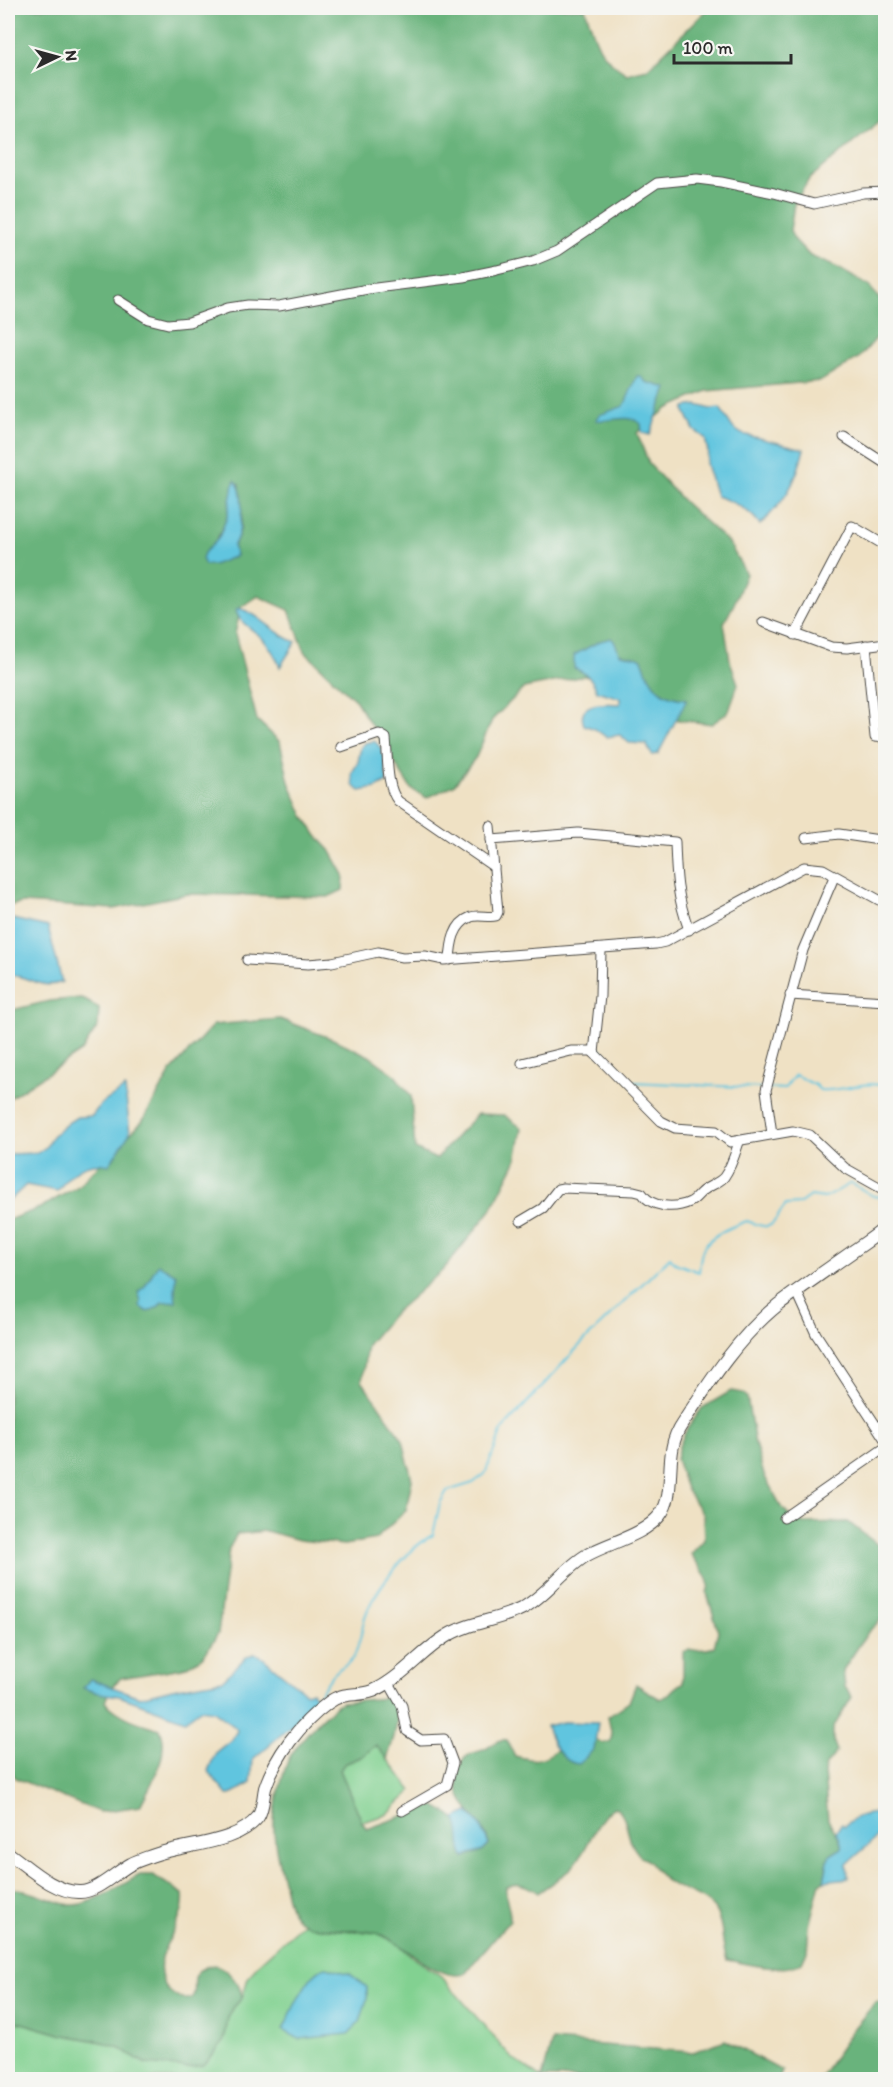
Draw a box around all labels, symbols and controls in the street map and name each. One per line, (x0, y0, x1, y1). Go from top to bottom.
north arrow (27, 27, 87, 87)
scale bar (674, 27, 791, 65)
text: 100 m (683, 37, 733, 59)
text: N (62, 50, 81, 62)

